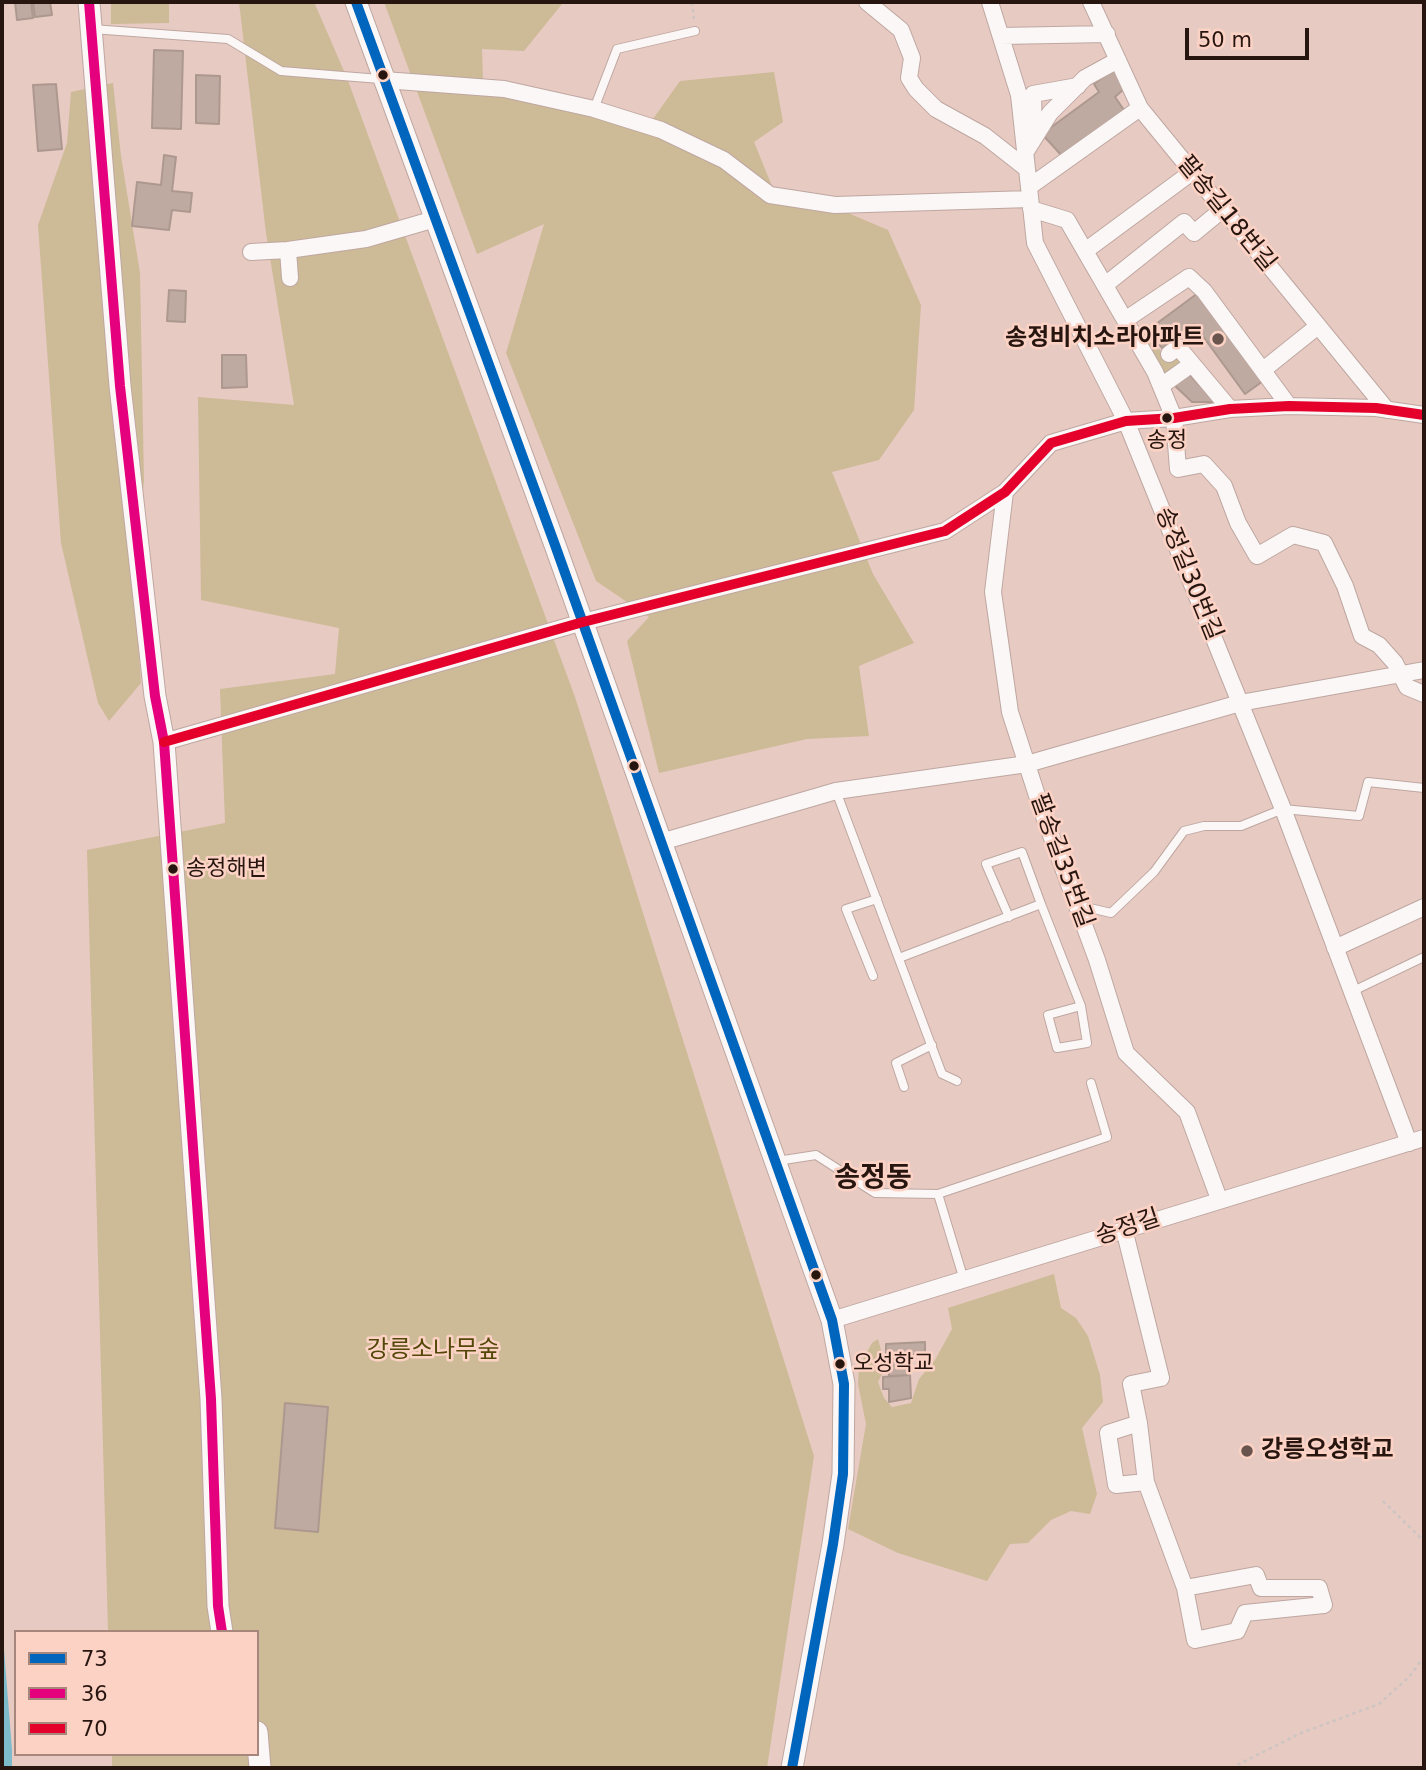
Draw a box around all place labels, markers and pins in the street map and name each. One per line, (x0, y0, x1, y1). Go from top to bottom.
unlabelled marker (376, 68, 390, 82)
place label: 송정비치소라아파트 (1005, 325, 1204, 353)
marker: 송정비치소라아파트 (1210, 331, 1226, 347)
marker: 송정 (1160, 411, 1174, 425)
place label: 송정 (1147, 428, 1187, 454)
unlabelled marker (627, 759, 641, 773)
place label: 송정해변 (186, 856, 267, 882)
marker: 송정해변 (166, 862, 180, 876)
unlabelled marker (809, 1268, 823, 1282)
place label: 오성학교 (853, 1351, 934, 1377)
marker: 오성학교 (833, 1357, 847, 1371)
place label: 강릉오성학교 (1261, 1437, 1393, 1465)
marker: 강릉오성학교 (1239, 1443, 1255, 1459)

